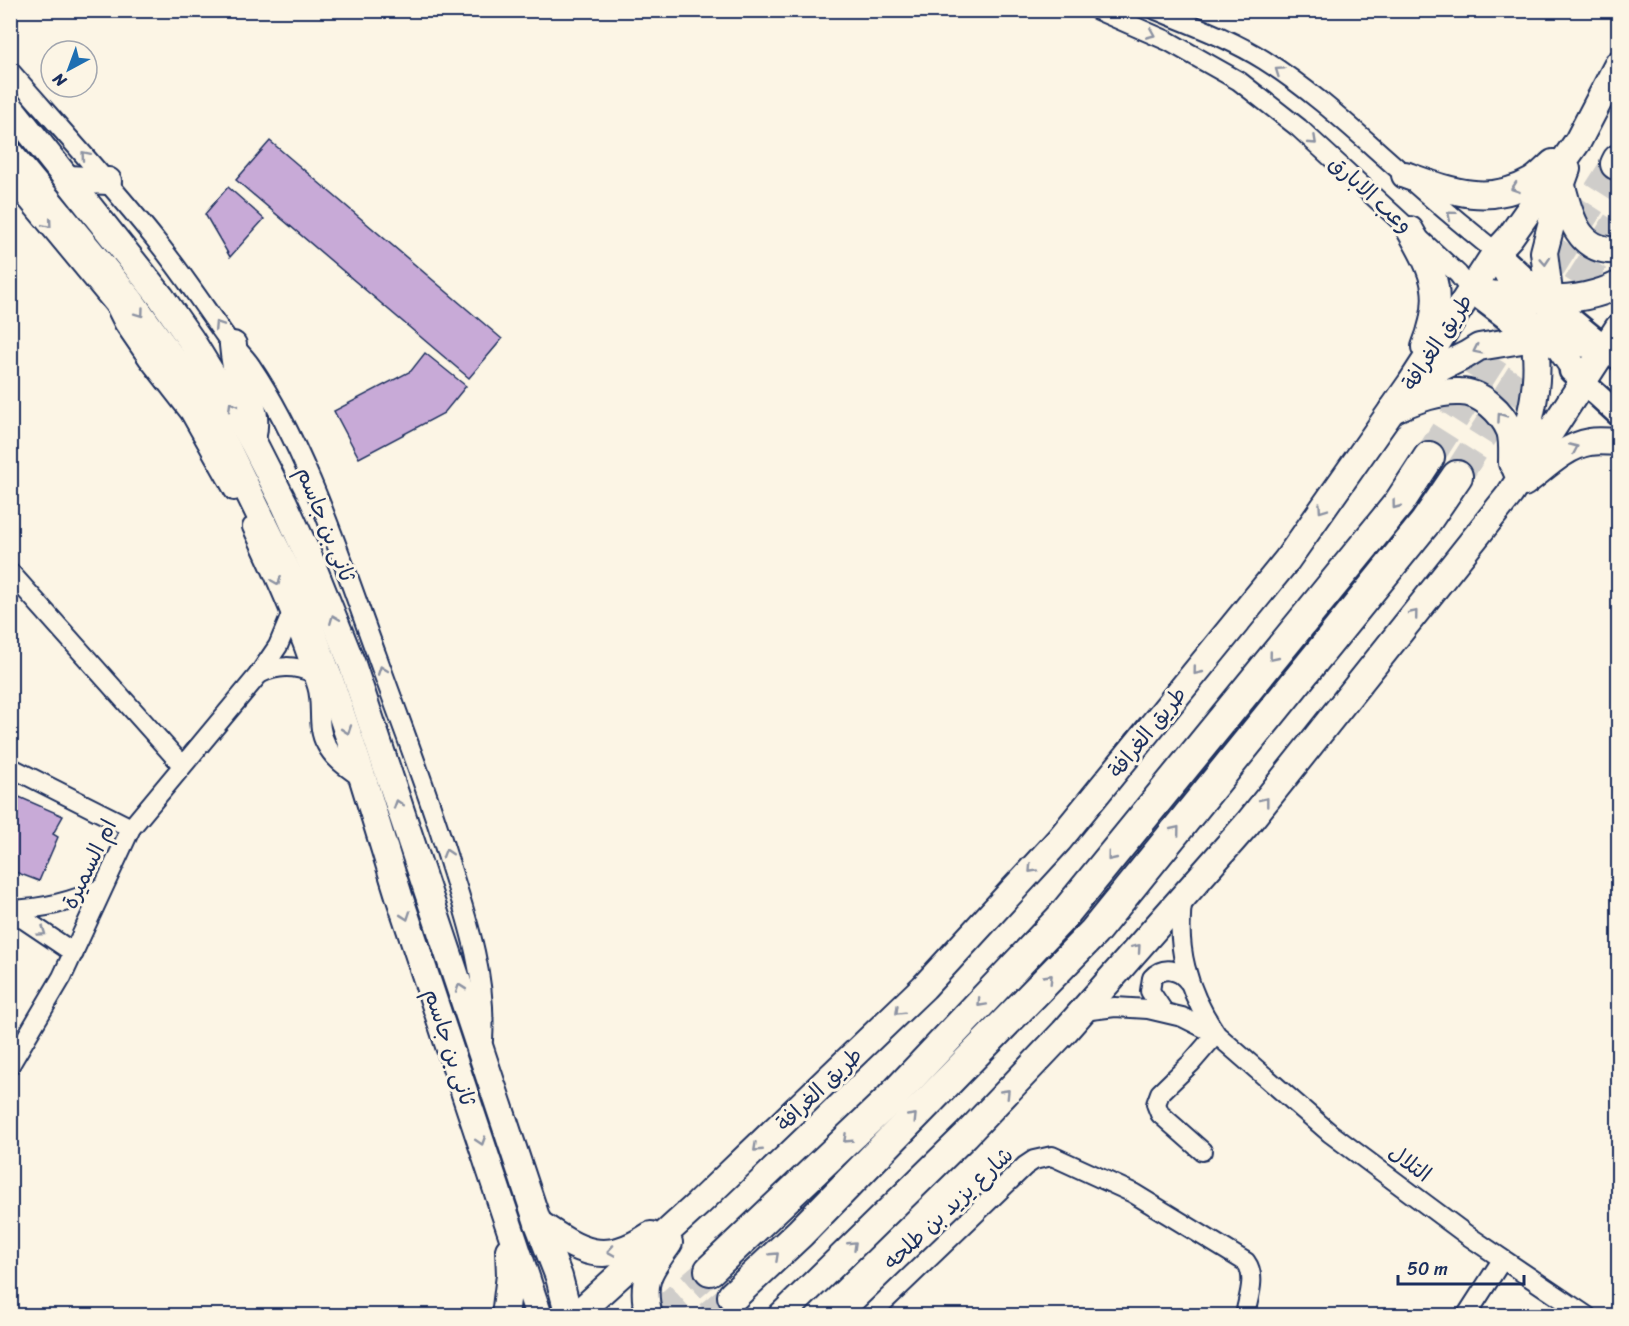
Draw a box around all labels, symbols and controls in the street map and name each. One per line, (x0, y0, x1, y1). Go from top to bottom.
one-way arrow (1144, 27, 1155, 39)
north arrow (39, 39, 99, 99)
text: N (45, 65, 74, 95)
one-way arrow (1275, 67, 1286, 78)
one-way arrow (1306, 134, 1316, 145)
street label: وعب الابارق (1319, 145, 1423, 243)
one-way arrow (81, 151, 92, 162)
one-way arrow (1510, 180, 1521, 193)
one-way arrow (1447, 211, 1458, 222)
one-way arrow (41, 217, 52, 228)
one-way arrow (1539, 256, 1552, 265)
street label: طريق الغرافة (1391, 285, 1483, 399)
one-way arrow (133, 307, 144, 318)
one-way arrow (214, 321, 226, 331)
one-way arrow (1472, 342, 1483, 354)
one-way arrow (228, 402, 239, 412)
one-way arrow (1497, 413, 1508, 424)
one-way arrow (1568, 443, 1579, 455)
street label: ثانى بن جاسم (285, 461, 367, 588)
one-way arrow (1392, 499, 1403, 510)
one-way arrow (1318, 503, 1329, 514)
one-way arrow (269, 575, 281, 586)
one-way arrow (1406, 610, 1417, 621)
one-way arrow (329, 615, 341, 626)
one-way arrow (1270, 650, 1281, 661)
one-way arrow (1193, 664, 1204, 675)
one-way arrow (376, 665, 389, 676)
street label: طريق الغرافة (1097, 677, 1197, 787)
one-way arrow (340, 725, 352, 735)
one-way arrow (1257, 797, 1268, 808)
one-way arrow (393, 799, 405, 810)
street label: ام السميرة (50, 812, 128, 916)
one-way arrow (1169, 826, 1180, 837)
one-way arrow (442, 848, 454, 859)
one-way arrow (1107, 850, 1118, 861)
one-way arrow (1028, 862, 1039, 873)
one-way arrow (399, 910, 411, 921)
one-way arrow (35, 925, 46, 936)
one-way arrow (1130, 944, 1141, 955)
one-way arrow (1042, 974, 1053, 984)
street label: ثانى بن جاسم (413, 983, 487, 1111)
one-way arrow (455, 984, 467, 994)
one-way arrow (977, 996, 988, 1006)
one-way arrow (895, 1004, 906, 1015)
street label: طريق الغرافة (766, 1037, 872, 1141)
one-way arrow (999, 1089, 1010, 1099)
one-way arrow (905, 1114, 916, 1125)
one-way arrow (844, 1132, 854, 1143)
street label: التلال (1380, 1133, 1440, 1193)
one-way arrow (474, 1135, 486, 1146)
street label: شارع يزيد بن طلحه (873, 1137, 1023, 1279)
one-way arrow (754, 1141, 764, 1152)
one-way arrow (845, 1241, 856, 1252)
one-way arrow (606, 1245, 616, 1257)
scale bar (1398, 1248, 1524, 1286)
one-way arrow (769, 1252, 779, 1263)
text: 50 m (1407, 1253, 1448, 1285)

